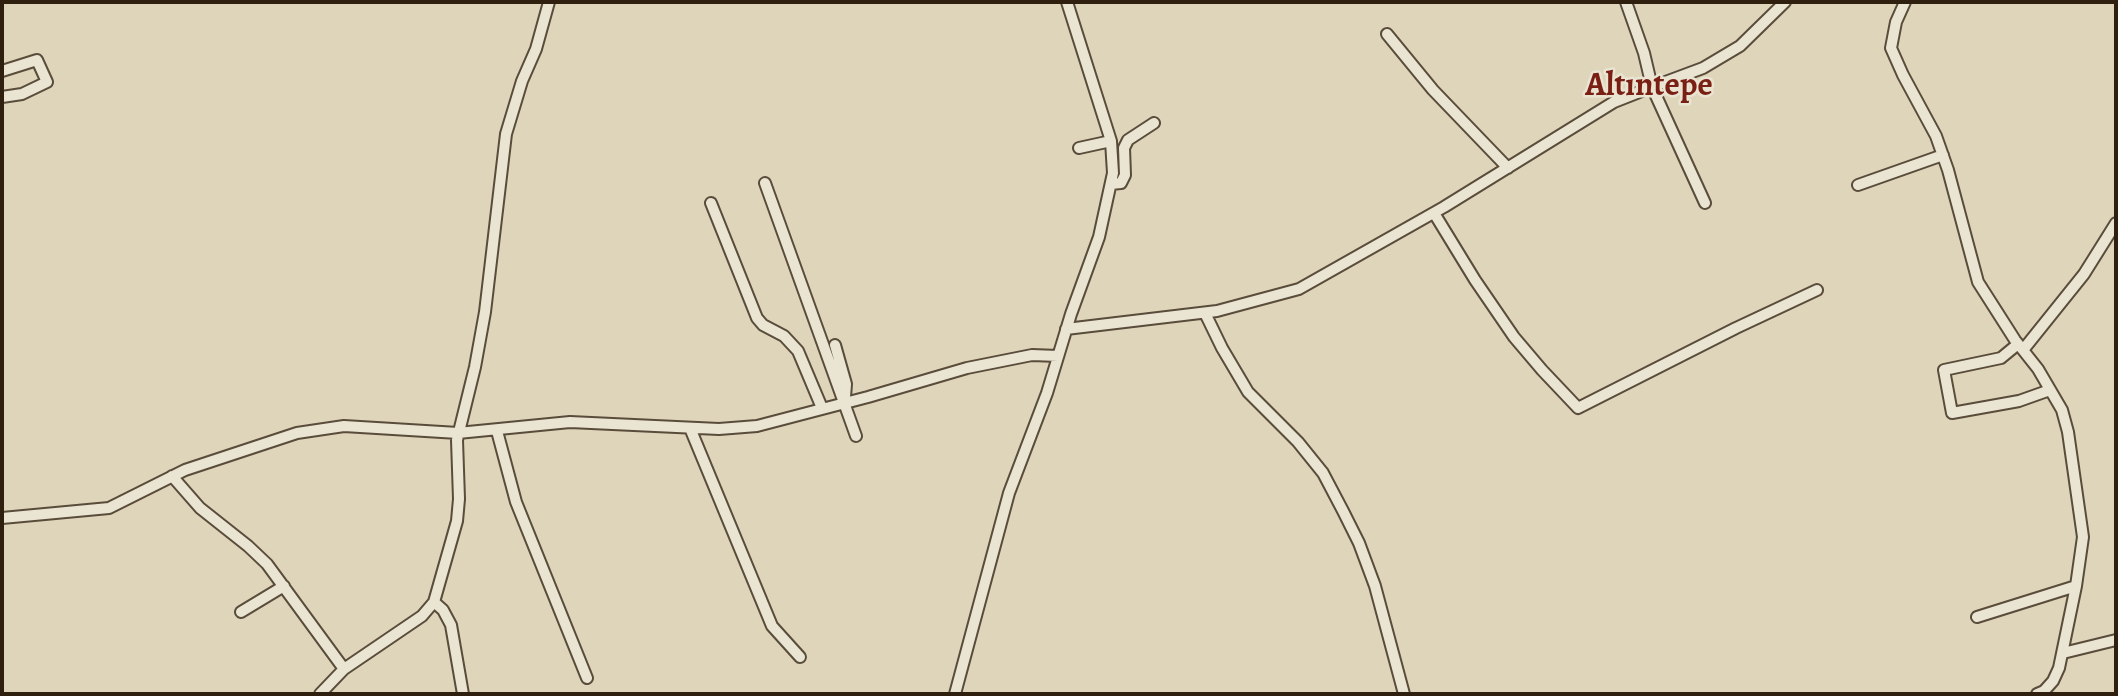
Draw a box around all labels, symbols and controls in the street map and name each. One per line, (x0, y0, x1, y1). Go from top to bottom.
district label: Altıntepe (1585, 67, 1713, 107)

